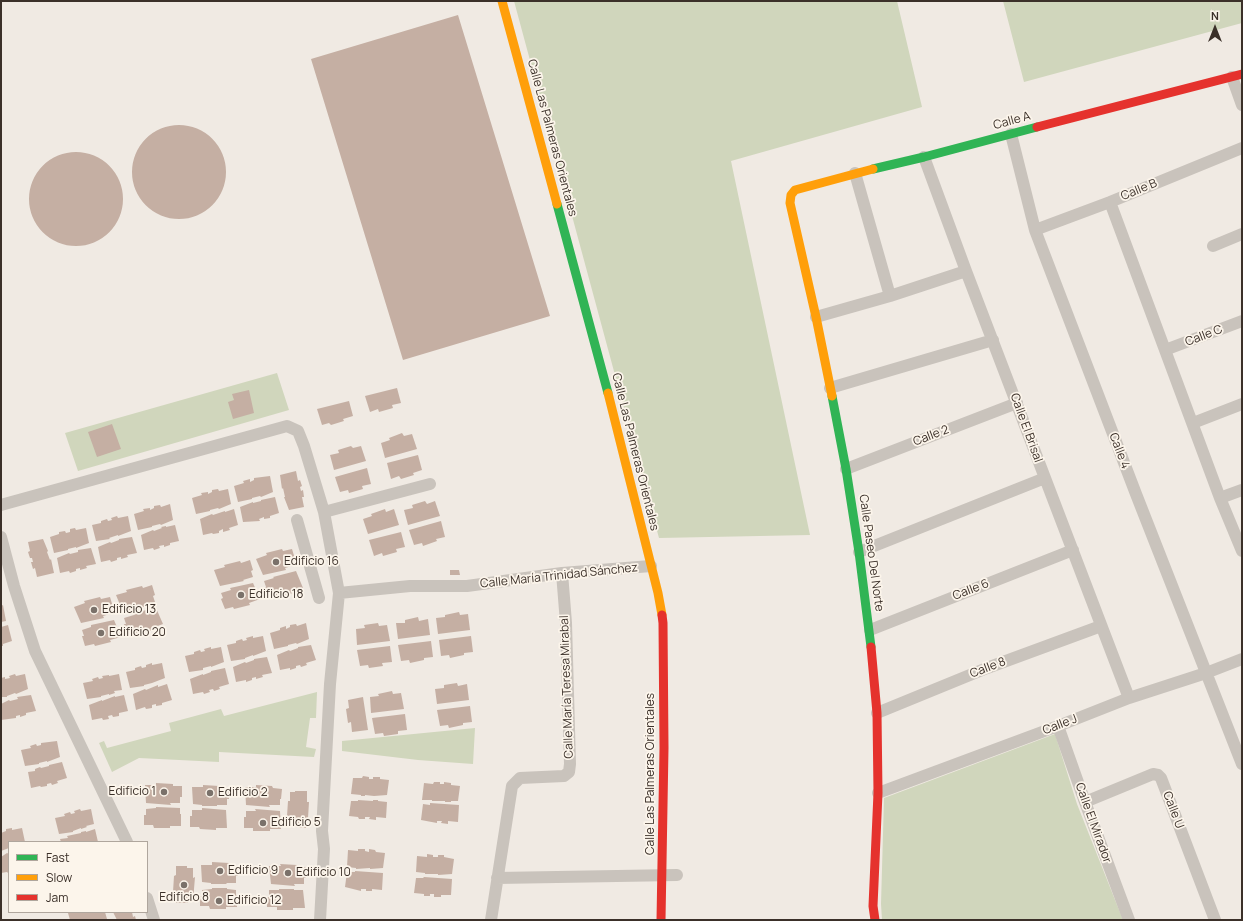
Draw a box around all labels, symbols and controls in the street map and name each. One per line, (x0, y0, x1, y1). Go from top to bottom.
north arrow (1195, 8, 1235, 48)
text: N (1211, 8, 1219, 23)
street label: Calle Las Palmeras Orientales (524, 58, 580, 218)
street label: Calle A (992, 109, 1032, 133)
street label: Calle B (1119, 176, 1159, 204)
street label: Calle C (1183, 322, 1225, 350)
street label: Calle Las Palmeras Orientales (608, 372, 662, 532)
street label: Calle El Brisal (1007, 391, 1045, 465)
street label: Calle 2 (911, 423, 951, 449)
street label: Calle 4 (1106, 431, 1132, 471)
street label: Calle Paseo Del Norte (856, 493, 886, 613)
place label: Edificio 16 (284, 555, 339, 569)
marker: Edificio 16 (271, 557, 281, 567)
street label: Calle María Trinidad Sánchez (479, 561, 639, 591)
street label: Calle 6 (951, 577, 991, 603)
place label: Edificio 18 (249, 588, 303, 602)
marker: Edificio 18 (236, 590, 246, 600)
place label: Edificio 13 (102, 603, 156, 617)
marker: Edificio 13 (89, 605, 99, 615)
street label: Calle María Teresa Mirabal (557, 615, 577, 759)
place label: Edificio 20 (109, 626, 166, 640)
marker: Edificio 20 (96, 628, 106, 638)
street label: Calle 8 (968, 655, 1008, 681)
street label: Calle Las Palmeras Orientales (644, 693, 658, 855)
street label: Calle J (1041, 712, 1079, 738)
street label: Calle El Mirador (1072, 781, 1114, 865)
place label: Edificio 1 (109, 785, 156, 799)
place label: Edificio 2 (218, 786, 268, 800)
marker: Edificio 1 (159, 787, 169, 797)
marker: Edificio 2 (205, 788, 215, 798)
street label: Calle U (1159, 789, 1187, 831)
place label: Edificio 5 (271, 816, 321, 830)
marker: Edificio 5 (258, 818, 268, 828)
legend (8, 841, 148, 913)
text: Fast (46, 849, 70, 866)
place label: Edificio 9 (228, 864, 278, 878)
marker: Edificio 9 (215, 866, 225, 876)
place label: Edificio 10 (296, 866, 351, 880)
marker: Edificio 10 (283, 868, 293, 878)
text: Slow (46, 869, 72, 886)
marker: Edificio 8 (179, 880, 189, 890)
text: Jam (46, 889, 68, 906)
place label: Edificio 8 (159, 891, 209, 905)
place label: Edificio 12 (227, 894, 281, 908)
marker: Edificio 12 (214, 896, 224, 906)

